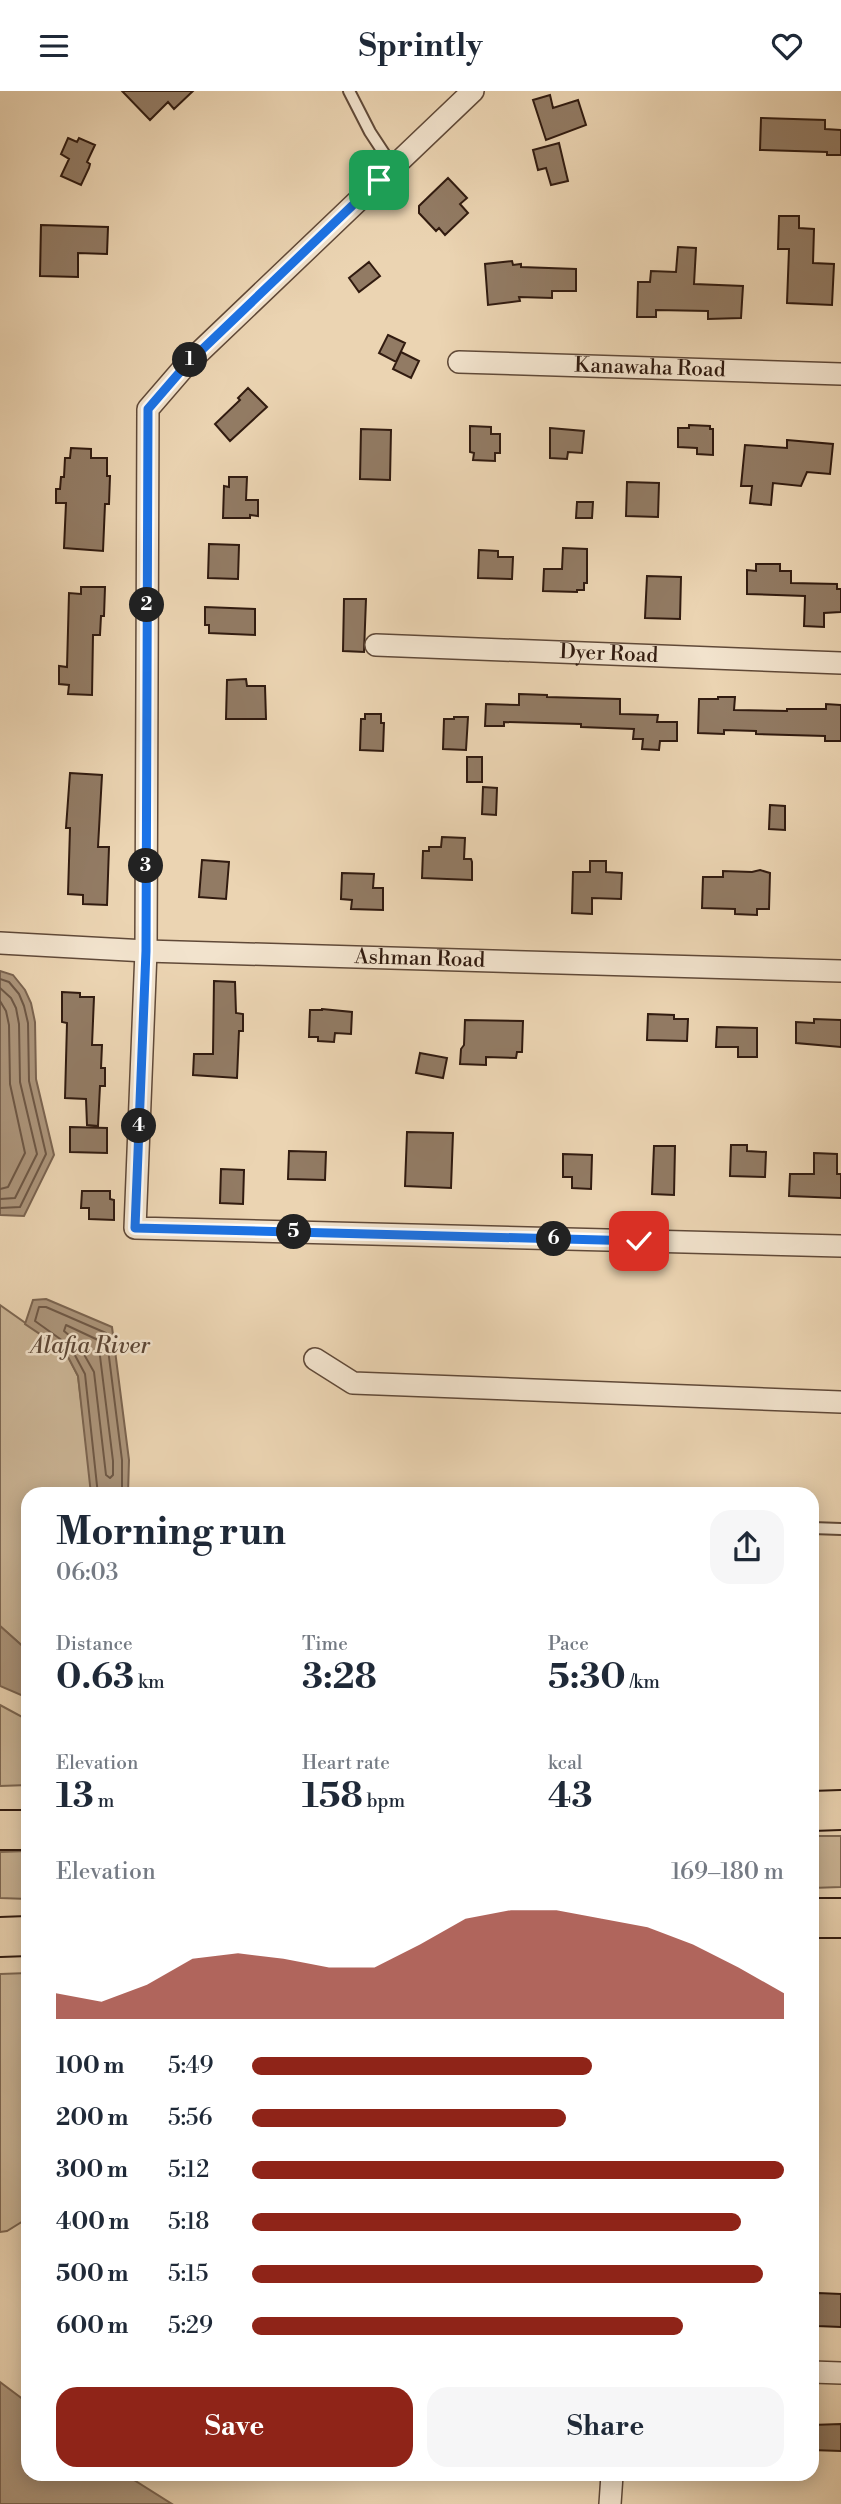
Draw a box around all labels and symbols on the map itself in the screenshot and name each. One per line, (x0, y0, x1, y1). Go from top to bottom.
pin (349, 150, 409, 210)
pin: 1 (172, 343, 208, 377)
street label: Kanawaha Road (574, 353, 726, 383)
pin: 2 (130, 587, 164, 623)
street label: Dyer Road (559, 639, 659, 669)
pin: 3 (128, 849, 164, 883)
street label: Ashman Road (353, 944, 485, 974)
pin: 4 (122, 1109, 156, 1143)
pin (609, 1211, 669, 1271)
pin: 5 (276, 1215, 312, 1249)
pin: 6 (536, 1221, 572, 1257)
water label: Alafia River (27, 1332, 151, 1360)

